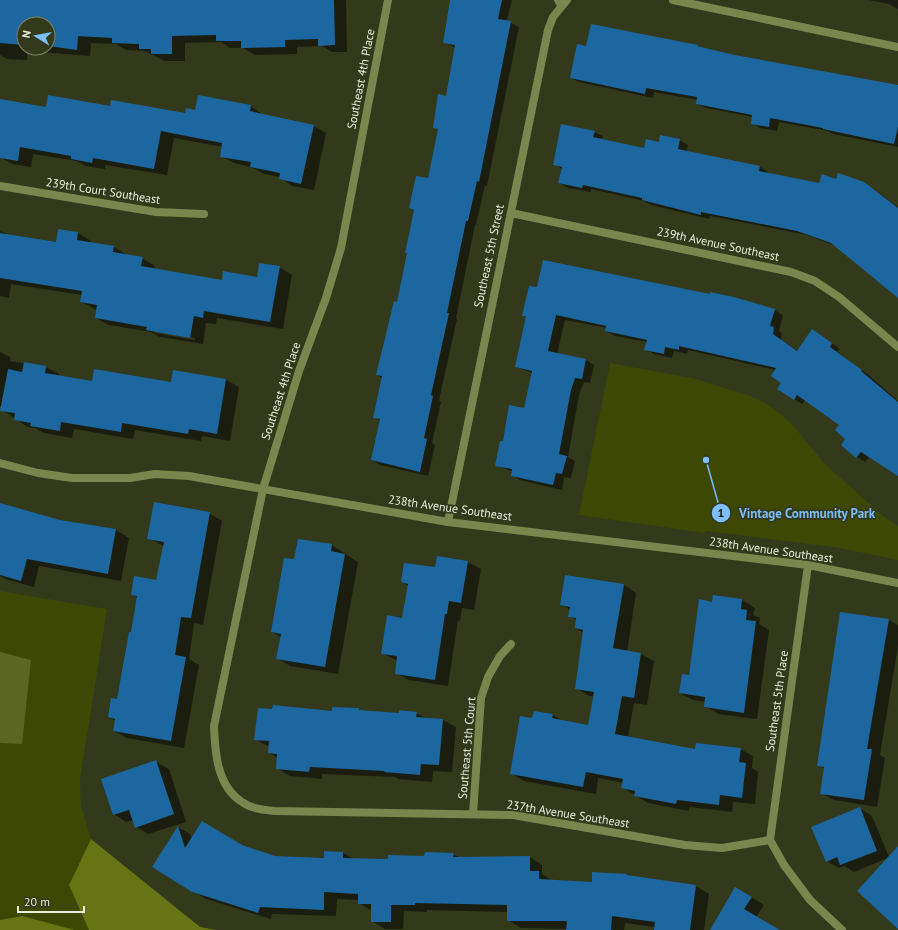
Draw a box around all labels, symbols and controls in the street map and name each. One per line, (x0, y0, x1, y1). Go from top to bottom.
north arrow (16, 16, 56, 56)
street label: Southeast 4th Place (343, 27, 378, 130)
text: N (19, 29, 34, 39)
street label: 239th Court Southeast (45, 174, 161, 207)
street label: Southeast 5th Street (470, 203, 507, 309)
street label: 239th Avenue Southeast (655, 223, 781, 264)
street label: Southeast 4th Place (258, 340, 303, 442)
street label: 238th Avenue Southeast (387, 491, 513, 524)
callout: Vintage Community Park (711, 501, 884, 526)
text: 1 (718, 505, 724, 520)
text: Vintage Community Park (738, 505, 876, 522)
street label: 238th Avenue Southeast (708, 533, 834, 566)
street label: Southeast 5th Place (762, 649, 791, 753)
street label: Southeast 5th Court (455, 696, 478, 800)
street label: 237th Avenue Southeast (505, 796, 631, 831)
scale bar (18, 888, 84, 914)
text: 20 m (24, 894, 50, 909)

